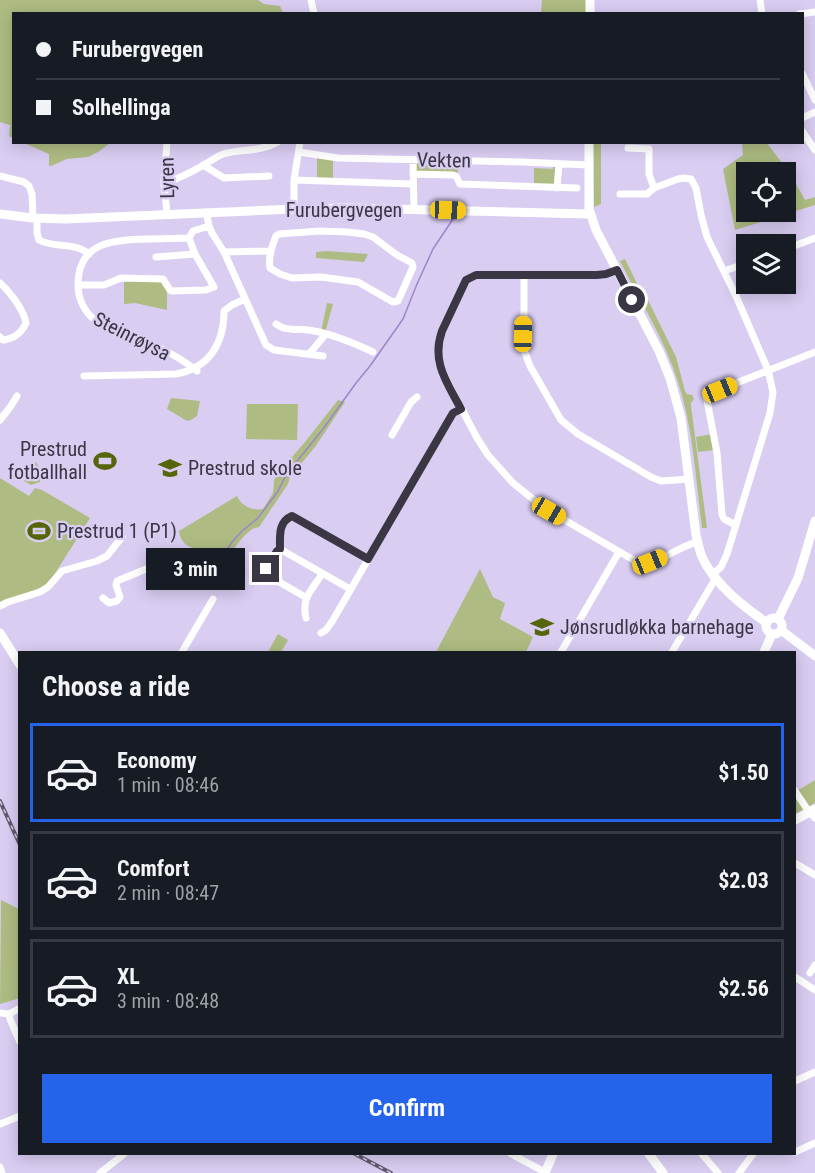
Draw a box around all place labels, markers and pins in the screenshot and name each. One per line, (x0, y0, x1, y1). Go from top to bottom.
place label: Prestrud fotballhall (8, 437, 87, 484)
sports icon: Prestrud fotballhall (92, 448, 118, 474)
school or university icon: Prestrud skole (157, 455, 183, 481)
place label: Prestrud skole (188, 456, 302, 480)
sports icon: Prestrud 1 (P1) (26, 518, 52, 544)
place label: Prestrud 1 (P1) (57, 519, 177, 543)
school or university icon: Jønsrudløkka barnehage (529, 614, 555, 640)
place label: Jønsrudløkka barnehage (560, 615, 754, 639)

